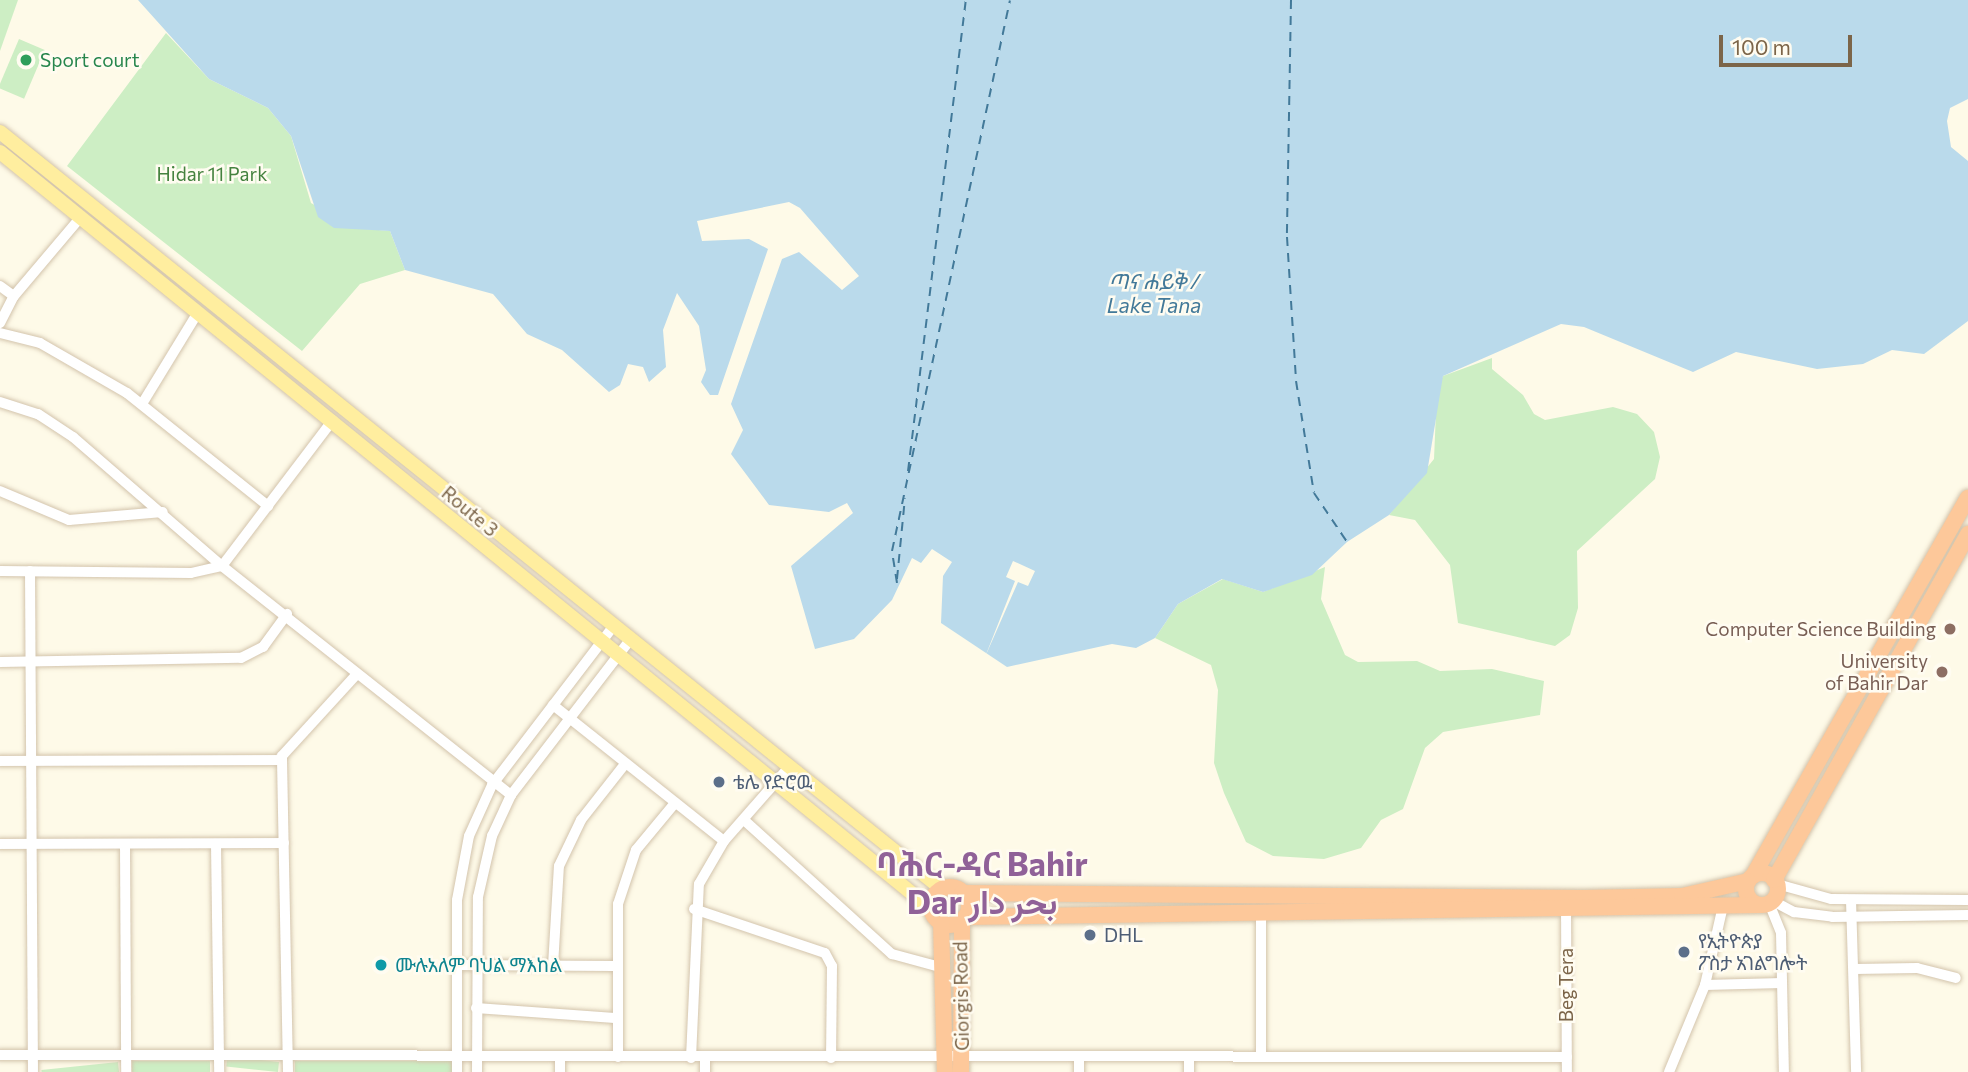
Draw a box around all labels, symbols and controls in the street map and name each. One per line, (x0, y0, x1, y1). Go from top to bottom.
scale bar (1723, 21, 1856, 65)
text: 100 m (1732, 34, 1791, 59)
place label: Sport court (40, 49, 139, 71)
marker: Sport court (18, 52, 34, 68)
park label: Hidar 11 Park (157, 163, 267, 185)
water label: ጣና ሐይቅ / Lake Tana (1107, 268, 1201, 318)
street label: Route 3 (437, 481, 503, 541)
place label: Computer Science Building (1705, 618, 1936, 640)
marker: Computer Science Building (1942, 621, 1958, 637)
place label: University of Bahir Dar (1825, 650, 1928, 694)
marker: University of Bahir Dar (1934, 664, 1950, 680)
place label: ቴሌ የድሮዉ (733, 771, 812, 793)
marker: ቴሌ የድሮዉ (711, 774, 727, 790)
district label: ባሕር-ዳር Bahir Dar بحر دار (876, 843, 1088, 921)
place label: DHL (1104, 924, 1143, 946)
marker: DHL (1082, 927, 1098, 943)
place label: የኢትዮጵያ ፖስታ አገልግሎት (1698, 930, 1808, 974)
street label: Giorgis Road (949, 941, 973, 1051)
marker: የኢትዮጵያ ፖስታ አገልግሎት (1676, 944, 1692, 960)
street label: Beg Tera (1555, 948, 1577, 1022)
place label: ሙሉአለም ባህል ማእከል (395, 954, 562, 976)
marker: ሙሉአለም ባህል ማእከል (373, 957, 389, 973)

